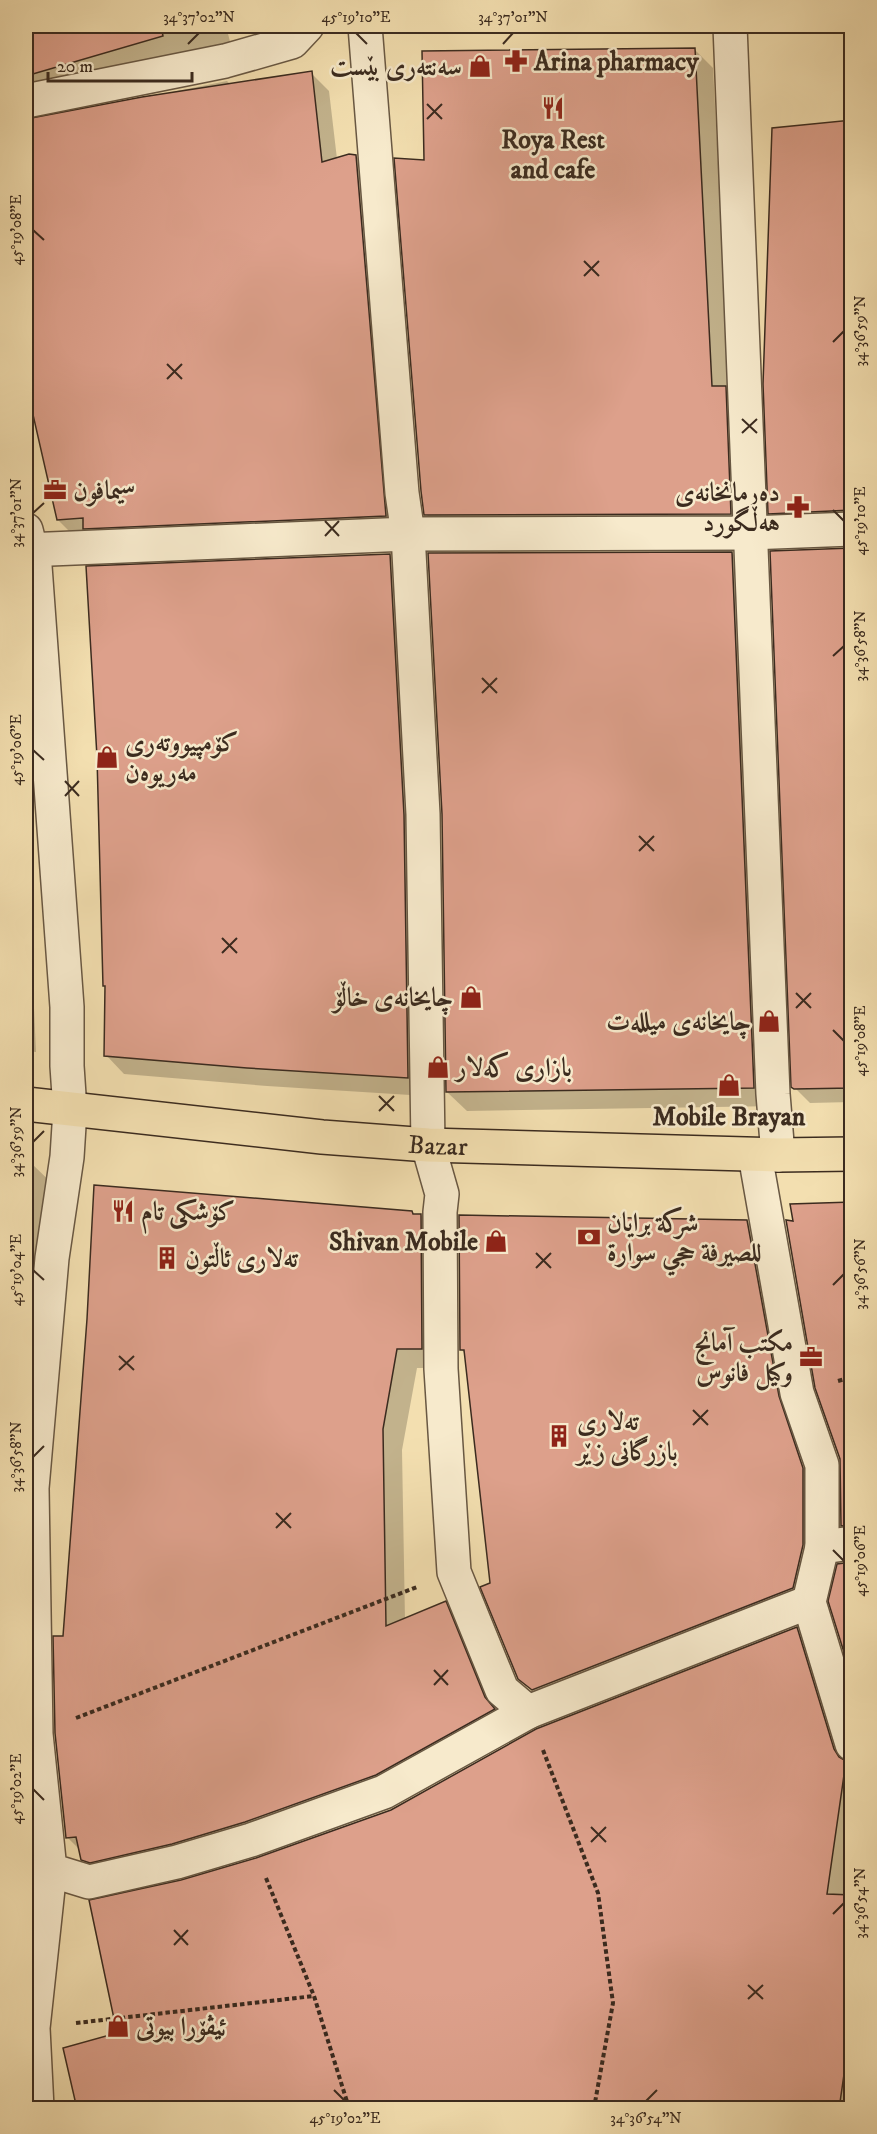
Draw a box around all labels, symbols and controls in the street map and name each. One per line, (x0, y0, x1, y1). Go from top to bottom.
text: 34°37'02"N (163, 8, 235, 27)
text: 45°19'10"E (321, 8, 391, 27)
text: 34°37'01"N (478, 8, 548, 27)
scale bar (48, 45, 192, 83)
place label: Arina pharmacy (533, 46, 699, 79)
pharmacy icon: Arina pharmacy (503, 48, 529, 74)
place label: سەنتەری بێست (330, 51, 462, 84)
shop icon: سەنتەری بێست (467, 53, 493, 79)
text: 20 m (57, 56, 93, 78)
restaurant icon: Roya Rest and cafe (540, 95, 566, 121)
place label: Roya Rest and cafe (501, 124, 606, 187)
text: 45°19'08"E (7, 194, 26, 266)
text: 34°36'59"N (851, 296, 870, 366)
place label: سيمافون (73, 475, 135, 508)
office icon: سيمافون (42, 477, 68, 503)
place label: دەرمانخانەی هەڵگورد (675, 477, 780, 540)
text: 34°37'01"N (7, 478, 26, 548)
text: 45°19'10"E (851, 486, 870, 556)
pharmacy icon: دەرمانخانەی هەڵگورد (785, 494, 811, 520)
text: 34°36'58"N (851, 611, 870, 681)
text: 45°19'06"E (7, 714, 26, 786)
place label: کۆمپیووتەری مەریوەن (125, 727, 238, 790)
shop icon: کۆمپیووتەری مەریوەن (94, 744, 120, 770)
place label: چایخانەی خاڵۆ (330, 981, 453, 1016)
shop icon: چایخانەی خاڵۆ (458, 984, 484, 1010)
text: 45°19'08"E (851, 1005, 870, 1077)
place label: چایخانەی میللەت (606, 1006, 751, 1040)
shop icon: چایخانەی میللەت (756, 1008, 782, 1034)
place label: بازاری کەلار (453, 1051, 572, 1085)
shop icon: بازاری کەلار (425, 1054, 451, 1080)
shop icon: Mobile Brayan (716, 1072, 742, 1098)
place label: Mobile Brayan (653, 1101, 806, 1134)
text: 34°36'59"N (7, 1107, 26, 1177)
street label: Bazar (407, 1129, 468, 1164)
place label: کۆشکی تام (141, 1196, 235, 1234)
restaurant icon: کۆشکی تام (110, 1198, 136, 1224)
place label: شركة برايان للصيرفة حجي سوارة (607, 1206, 761, 1276)
bank icon: شركة برايان للصيرفة حجي سوارة (576, 1224, 602, 1250)
place label: Shivan Mobile (329, 1226, 478, 1259)
shop icon: Shivan Mobile (483, 1228, 509, 1254)
text: 45°19'04"E (7, 1233, 26, 1306)
text: 34°36'56"N (851, 1238, 870, 1310)
place label: تەلاری ئاڵتون (185, 1242, 299, 1276)
building icon: تەلاری ئاڵتون (154, 1245, 180, 1271)
place label: مكتب آمانج وكيل فانوس (694, 1326, 793, 1391)
office icon: مكتب آمانج وكيل فانوس (798, 1344, 824, 1370)
place label: تەلاری بازرگانی زێر (574, 1406, 678, 1469)
text: 34°36'58"N (7, 1422, 26, 1492)
building icon: تەلاری بازرگانی زێر (546, 1423, 572, 1449)
text: 45°19'06"E (851, 1525, 870, 1597)
text: 45°19'02"E (7, 1753, 26, 1825)
text: 34°36'54"N (851, 1867, 870, 1939)
place label: ئیڤۆرا بیوتی (135, 2011, 227, 2044)
shop icon: ئیڤۆرا بیوتی (105, 2013, 131, 2039)
text: 45°19'02"E (309, 2109, 381, 2128)
text: 34°36'54"N (610, 2109, 682, 2128)

